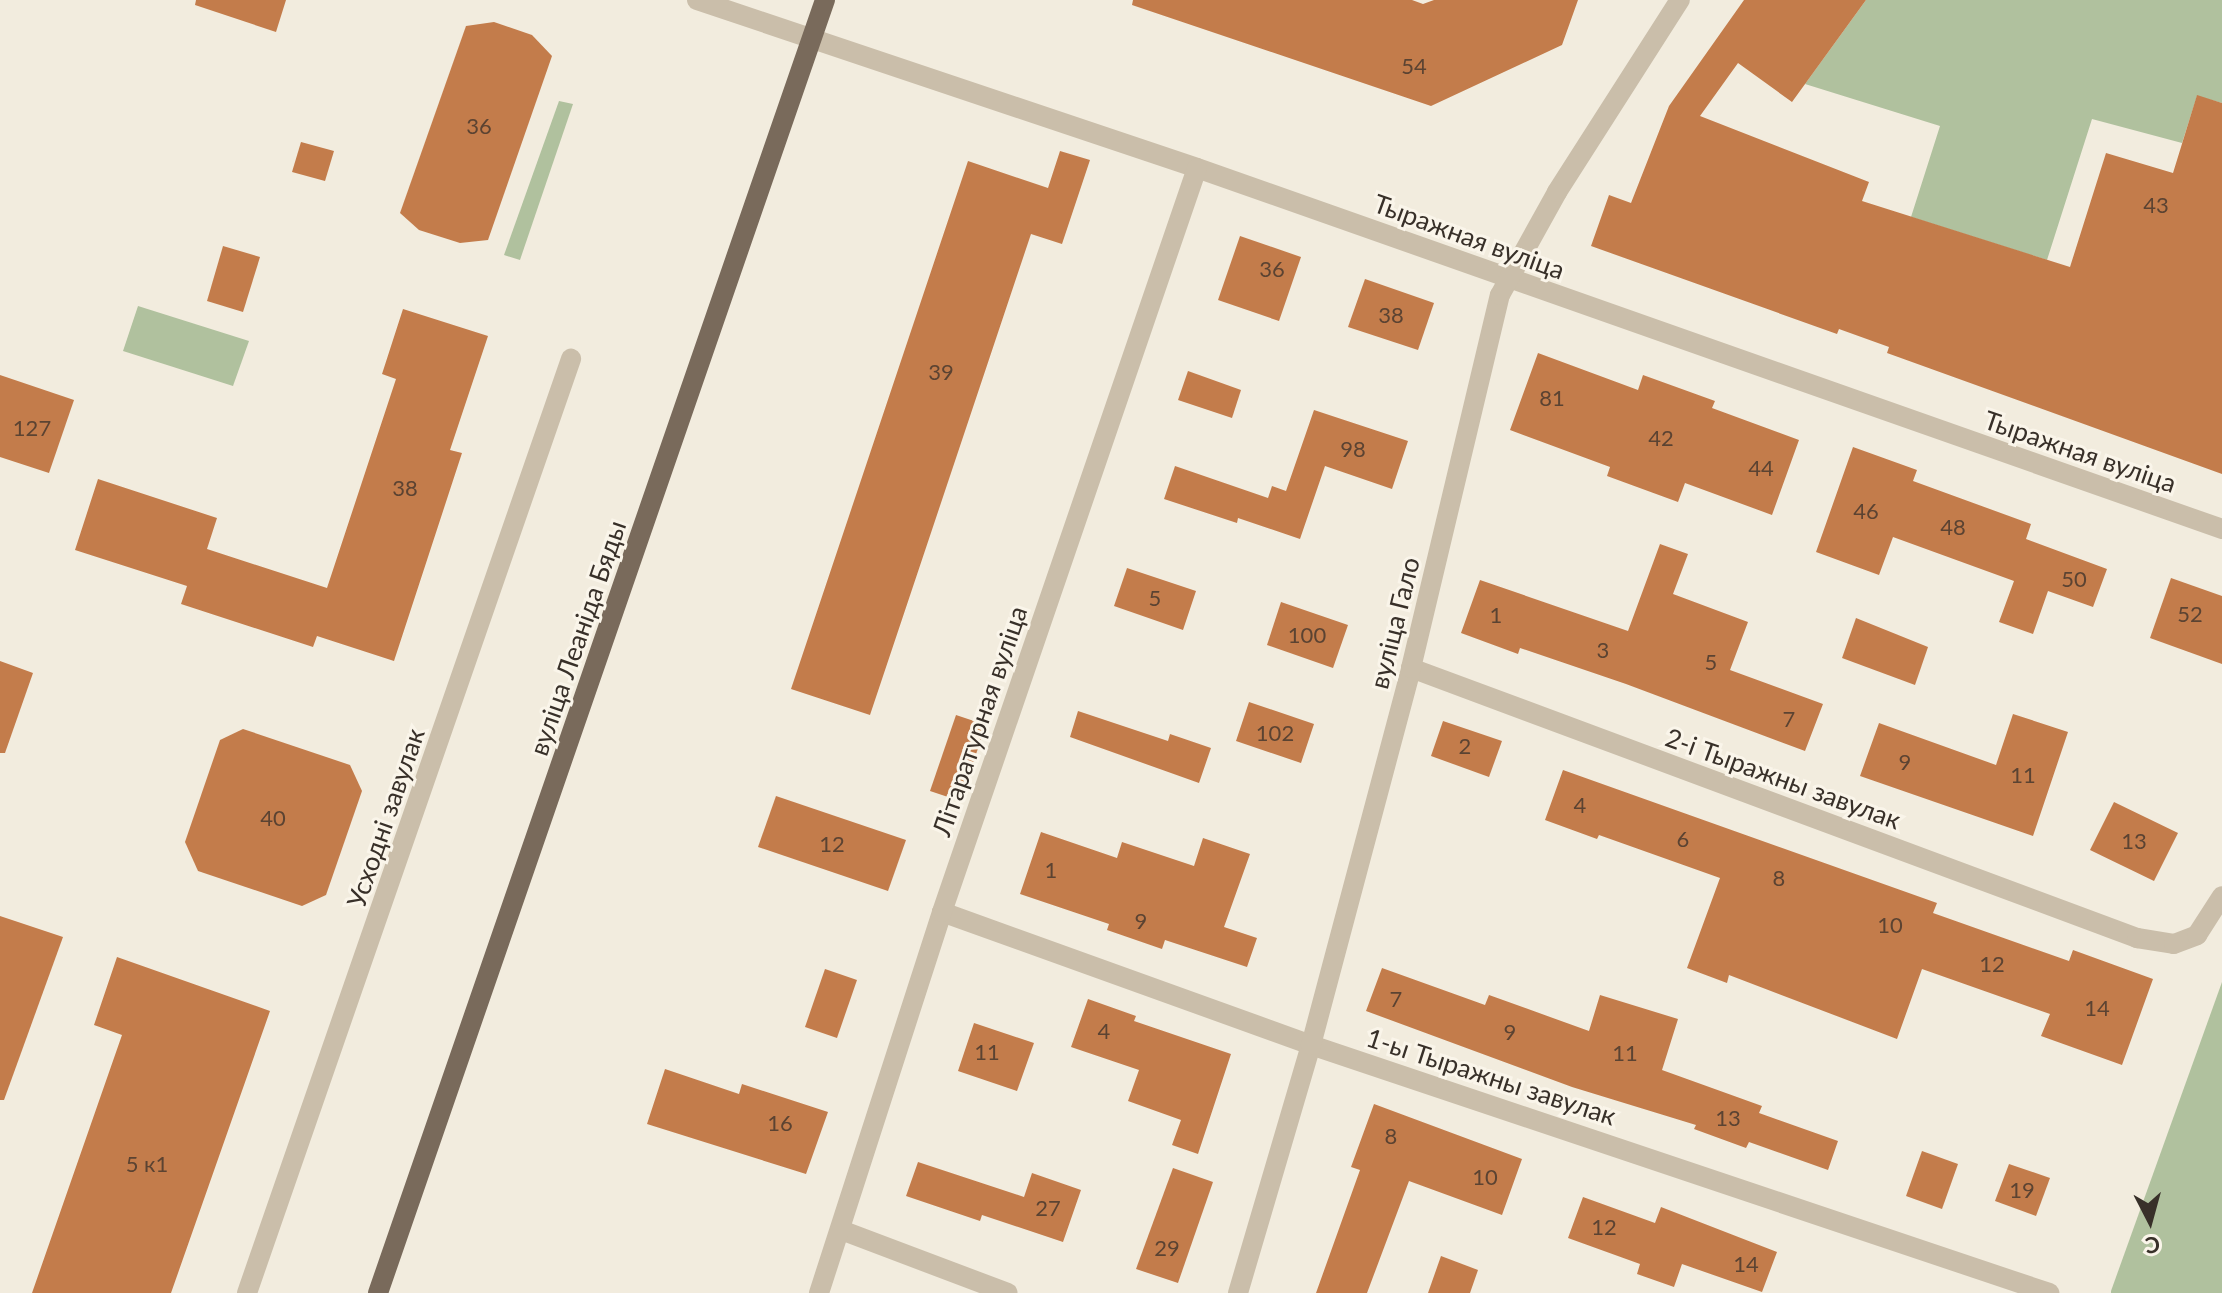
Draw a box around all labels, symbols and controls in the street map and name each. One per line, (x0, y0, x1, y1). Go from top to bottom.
house number: 54 (1401, 53, 1427, 79)
house number: 36 (466, 113, 492, 139)
street label: Тыражная вуліца (1369, 188, 1569, 286)
house number: 43 (2143, 192, 2169, 218)
house number: 36 (1259, 256, 1285, 282)
house number: 38 (1378, 302, 1404, 328)
house number: 39 (928, 359, 954, 385)
house number: 81 (1539, 385, 1565, 411)
street label: Тыражная вуліца (1980, 405, 2180, 499)
house number: 127 (13, 415, 51, 441)
house number: 42 (1648, 425, 1674, 451)
house number: 98 (1340, 436, 1366, 462)
house number: 44 (1748, 455, 1774, 481)
house number: 38 (392, 475, 418, 501)
house number: 46 (1853, 498, 1879, 524)
house number: 48 (1940, 514, 1966, 540)
street label: вуліца Леаніда Бяды (523, 516, 633, 760)
street label: вуліца Гало (1364, 554, 1426, 692)
house number: 50 (2061, 566, 2087, 592)
house number: 5 (1149, 585, 1161, 611)
house number: 52 (2177, 601, 2203, 627)
street label: Літаратурная вуліца (926, 602, 1034, 840)
house number: 1 (1490, 602, 1502, 628)
house number: 100 (1288, 622, 1326, 648)
house number: 3 (1597, 637, 1609, 663)
house number: 5 (1705, 649, 1717, 675)
house number: 7 (1783, 706, 1795, 732)
house number: 102 (1256, 720, 1294, 746)
street label: 2-і Тыражны завулак (1661, 722, 1905, 836)
street label: Усходні завулак (341, 724, 431, 912)
house number: 2 (1459, 733, 1471, 759)
house number: 9 (1899, 749, 1911, 775)
house number: 11 (2010, 762, 2036, 788)
house number: 4 (1574, 792, 1586, 818)
house number: 40 (260, 805, 286, 831)
house number: 6 (1677, 826, 1689, 852)
house number: 13 (2121, 828, 2147, 854)
house number: 12 (819, 831, 845, 857)
house number: 1 (1045, 857, 1057, 883)
house number: 8 (1773, 865, 1785, 891)
house number: 9 (1135, 908, 1147, 934)
house number: 10 (1877, 912, 1903, 938)
house number: 12 (1979, 951, 2005, 977)
house number: 7 (1390, 986, 1402, 1012)
house number: 14 (2084, 995, 2110, 1021)
house number: 4 (1098, 1018, 1110, 1044)
house number: 9 (1504, 1019, 1516, 1045)
street label: 1-ы Тыражны завулак (1362, 1022, 1620, 1132)
house number: 11 (974, 1039, 1000, 1065)
house number: 11 (1612, 1040, 1638, 1066)
house number: 13 (1715, 1105, 1741, 1131)
house number: 16 (767, 1110, 793, 1136)
house number: 8 (1385, 1123, 1397, 1149)
house number: 5 к1 (126, 1151, 168, 1177)
house number: 10 (1472, 1164, 1498, 1190)
house number: 19 (2009, 1177, 2035, 1203)
north arrow (2110, 1181, 2190, 1261)
house number: 27 (1035, 1195, 1061, 1221)
house number: 12 (1591, 1214, 1617, 1240)
text: С (2144, 1231, 2161, 1260)
house number: 29 (1154, 1235, 1180, 1261)
house number: 14 (1733, 1251, 1759, 1277)

